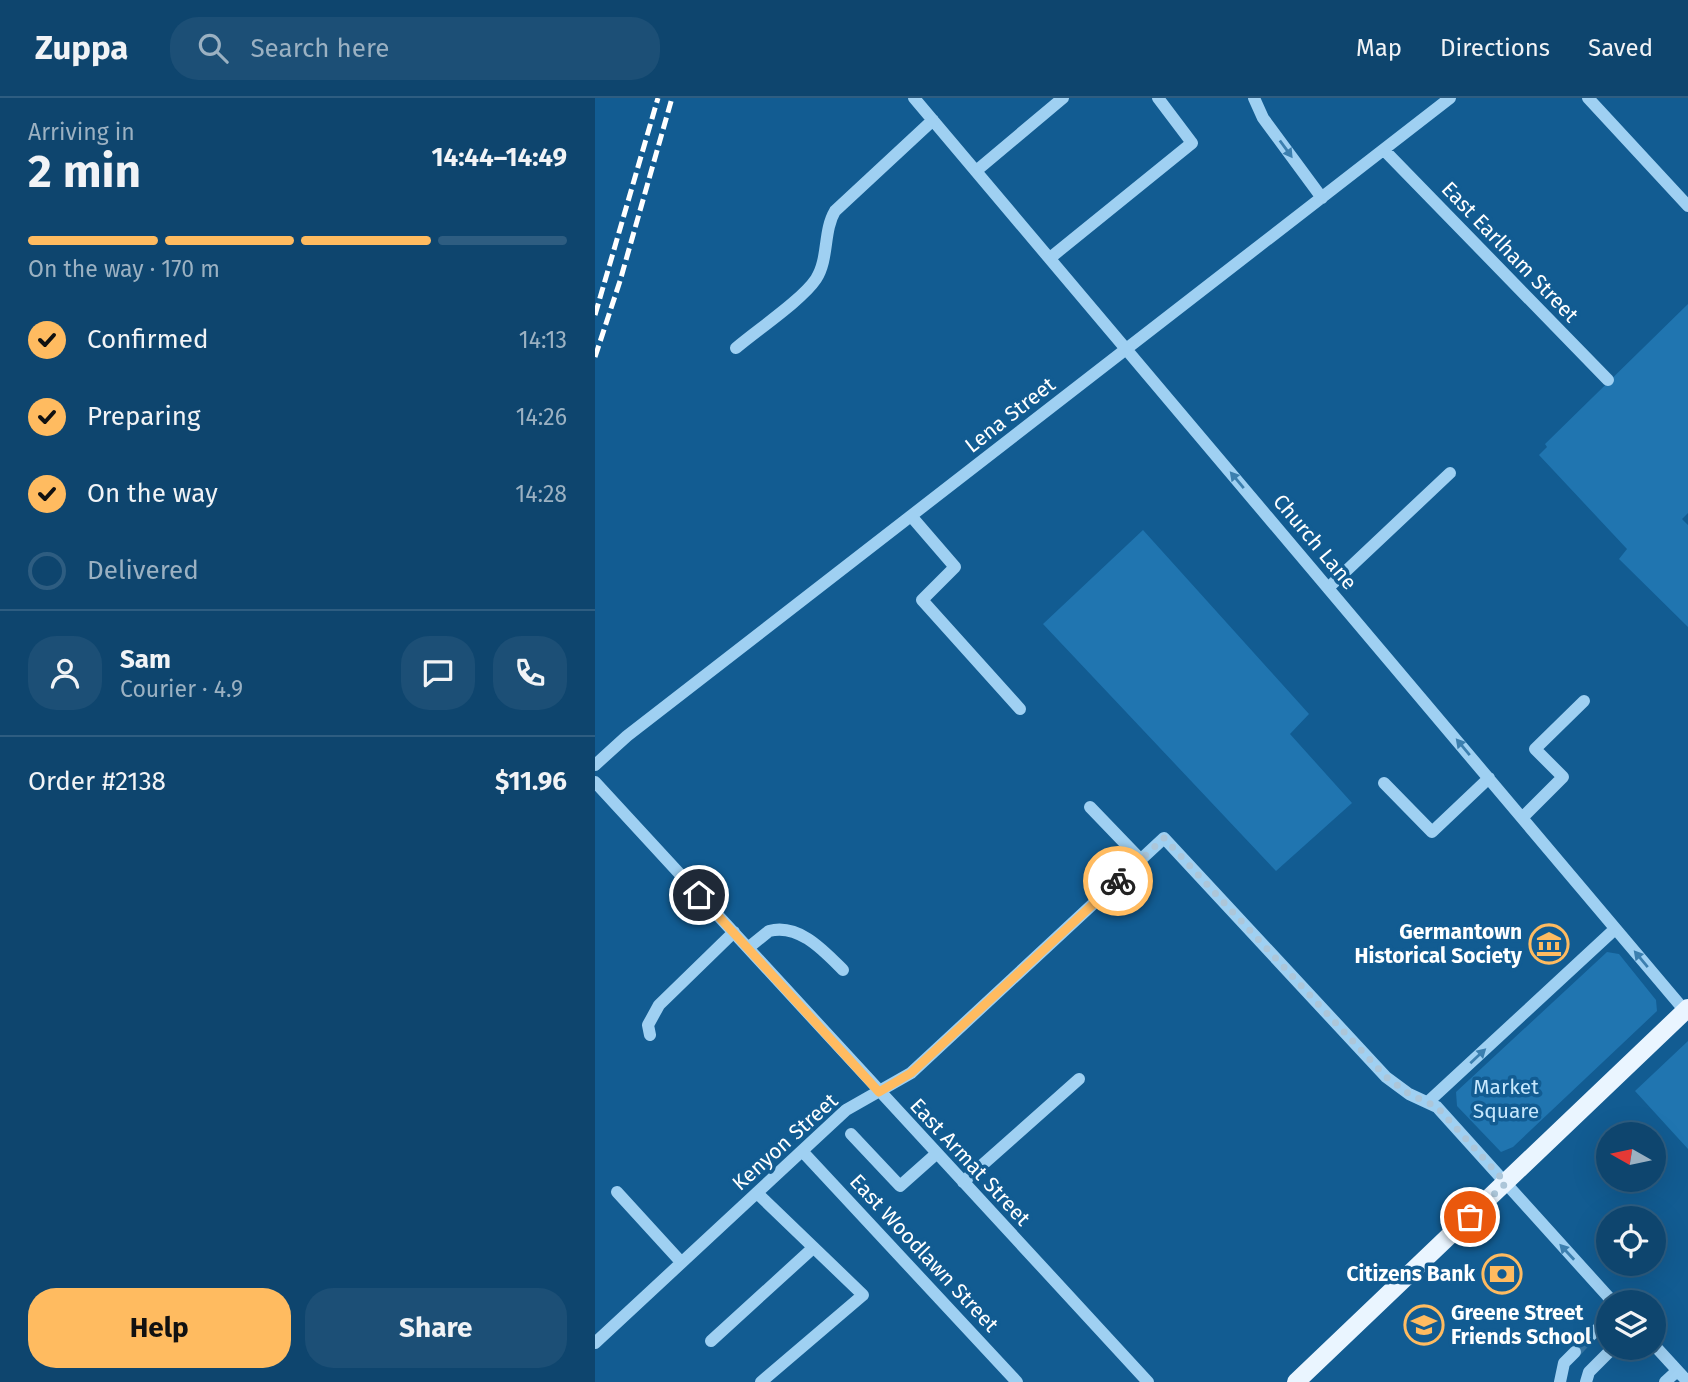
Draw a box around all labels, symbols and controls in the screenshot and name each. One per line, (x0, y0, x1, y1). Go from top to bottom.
search box (170, 17, 660, 80)
text: Zuppa (35, 28, 128, 68)
icon: search (194, 29, 232, 67)
text: Search here (250, 33, 389, 64)
text: Map (1356, 34, 1402, 62)
text: Directions (1440, 34, 1550, 62)
text: Saved (1588, 34, 1653, 62)
text: Arriving in (28, 118, 135, 146)
one-way arrow (1279, 140, 1293, 158)
text: 14:44–14:49 (431, 142, 567, 173)
text: 2 min (28, 144, 141, 199)
street label: East Earlham Street (1436, 176, 1584, 328)
text: On the way · 170 m (28, 255, 220, 283)
icon: check (28, 321, 66, 359)
text: Confirmed (87, 324, 208, 355)
text: 14:13 (519, 326, 567, 354)
street label: Lena Street (960, 371, 1061, 458)
icon: check (28, 398, 66, 436)
text: Preparing (87, 401, 200, 432)
text: 14:26 (516, 403, 567, 431)
one-way arrow (1230, 471, 1245, 488)
icon: check (28, 475, 66, 513)
text: On the way (87, 478, 218, 509)
text: 14:28 (515, 480, 567, 508)
street label: Church Lane (1267, 489, 1363, 595)
text: Delivered (87, 555, 199, 586)
button: person (28, 636, 102, 710)
button: chat (401, 636, 475, 710)
button: phone (493, 636, 567, 710)
text: Sam (120, 644, 171, 675)
text: Courier · 4.9 (120, 675, 243, 703)
one-way arrow (1455, 739, 1470, 757)
text: Order #2138 (28, 766, 166, 797)
text: $11.96 (495, 766, 567, 797)
courier (1083, 846, 1153, 916)
icon: bike (1099, 862, 1137, 900)
pin (669, 865, 729, 925)
icon: home (680, 876, 718, 914)
place label: Germantown Historical Society (1355, 919, 1522, 969)
museum icon: Germantown Historical Society (1528, 923, 1570, 965)
one-way arrow (1634, 950, 1649, 967)
one-way arrow (1470, 1048, 1487, 1064)
park label: Market Square (1473, 1074, 1539, 1124)
street label: Kenyon Street (727, 1088, 843, 1196)
street label: East Armat Street (904, 1093, 1036, 1231)
north arrow (1596, 1122, 1666, 1192)
map controls (1596, 1122, 1666, 1360)
street label: East Woodlawn Street (844, 1169, 1004, 1338)
pin (1440, 1187, 1500, 1247)
icon: bag (1451, 1198, 1489, 1236)
button: locate (1596, 1206, 1666, 1276)
one-way arrow (1559, 1243, 1575, 1261)
bank icon: Citizens Bank (1481, 1253, 1523, 1295)
place label: Citizens Bank (1347, 1261, 1475, 1287)
button: Help (28, 1288, 291, 1368)
button: Share (305, 1288, 567, 1368)
button: layers (1596, 1290, 1666, 1360)
place label: Greene Street Friends School (1451, 1300, 1592, 1350)
school or university icon: Greene Street Friends School (1403, 1304, 1445, 1346)

